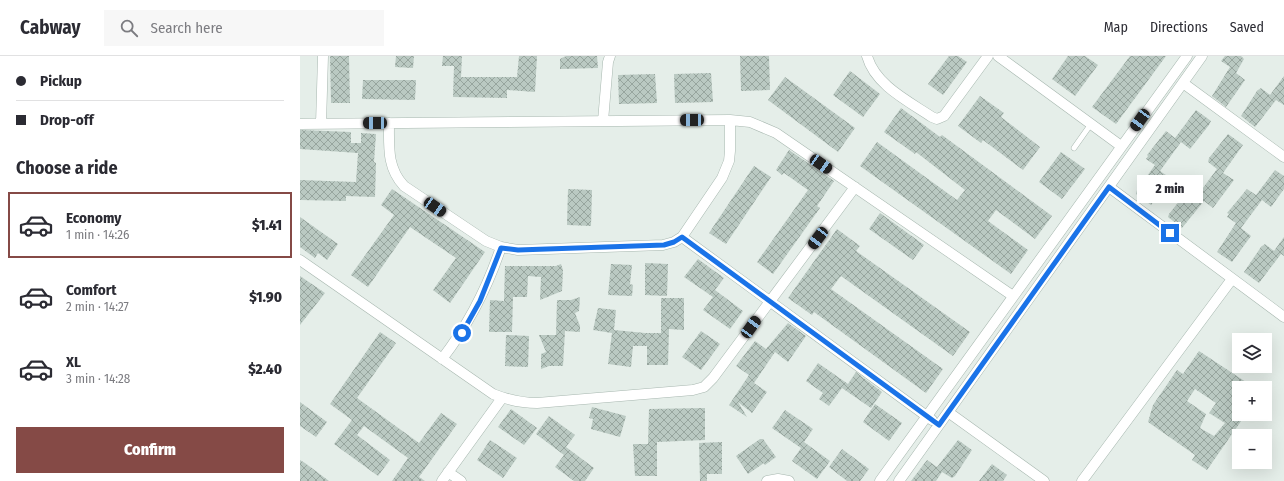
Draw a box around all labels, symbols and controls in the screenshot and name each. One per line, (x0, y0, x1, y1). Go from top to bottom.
search box (104, 10, 384, 46)
text: Cabway (20, 16, 80, 39)
icon: search (118, 17, 140, 39)
text: Search here (150, 19, 223, 37)
text: Map (1104, 19, 1128, 36)
text: Directions (1150, 19, 1208, 36)
text: Saved (1230, 19, 1264, 36)
text: Pickup (40, 72, 82, 90)
car (1128, 107, 1152, 133)
text: Drop-off (40, 111, 94, 129)
car (680, 114, 704, 126)
car (363, 117, 387, 129)
car (808, 152, 834, 176)
text: Choose a ride (16, 157, 118, 179)
callout: 2 min (1137, 175, 1203, 203)
text: 2 min (1156, 181, 1184, 196)
car (422, 195, 448, 219)
icon: car (18, 207, 54, 243)
text: Economy (66, 209, 121, 227)
text: $1.41 (252, 216, 282, 234)
route end (1161, 224, 1179, 242)
car (806, 225, 830, 251)
text: 1 min · 14:26 (66, 227, 129, 242)
icon: car (18, 279, 54, 315)
text: Comfort (66, 281, 117, 299)
text: $1.90 (249, 288, 282, 306)
text: 2 min · 14:27 (66, 299, 129, 314)
car (739, 314, 763, 340)
route start (453, 324, 471, 342)
map controls (1232, 333, 1272, 469)
button: layers (1232, 333, 1272, 373)
icon: car (18, 351, 54, 387)
text: XL (66, 353, 81, 371)
text: $2.40 (248, 360, 282, 378)
text: 3 min · 14:28 (66, 371, 130, 386)
button: + (1232, 381, 1272, 421)
button: Confirm (16, 427, 284, 473)
button: − (1232, 429, 1272, 469)

